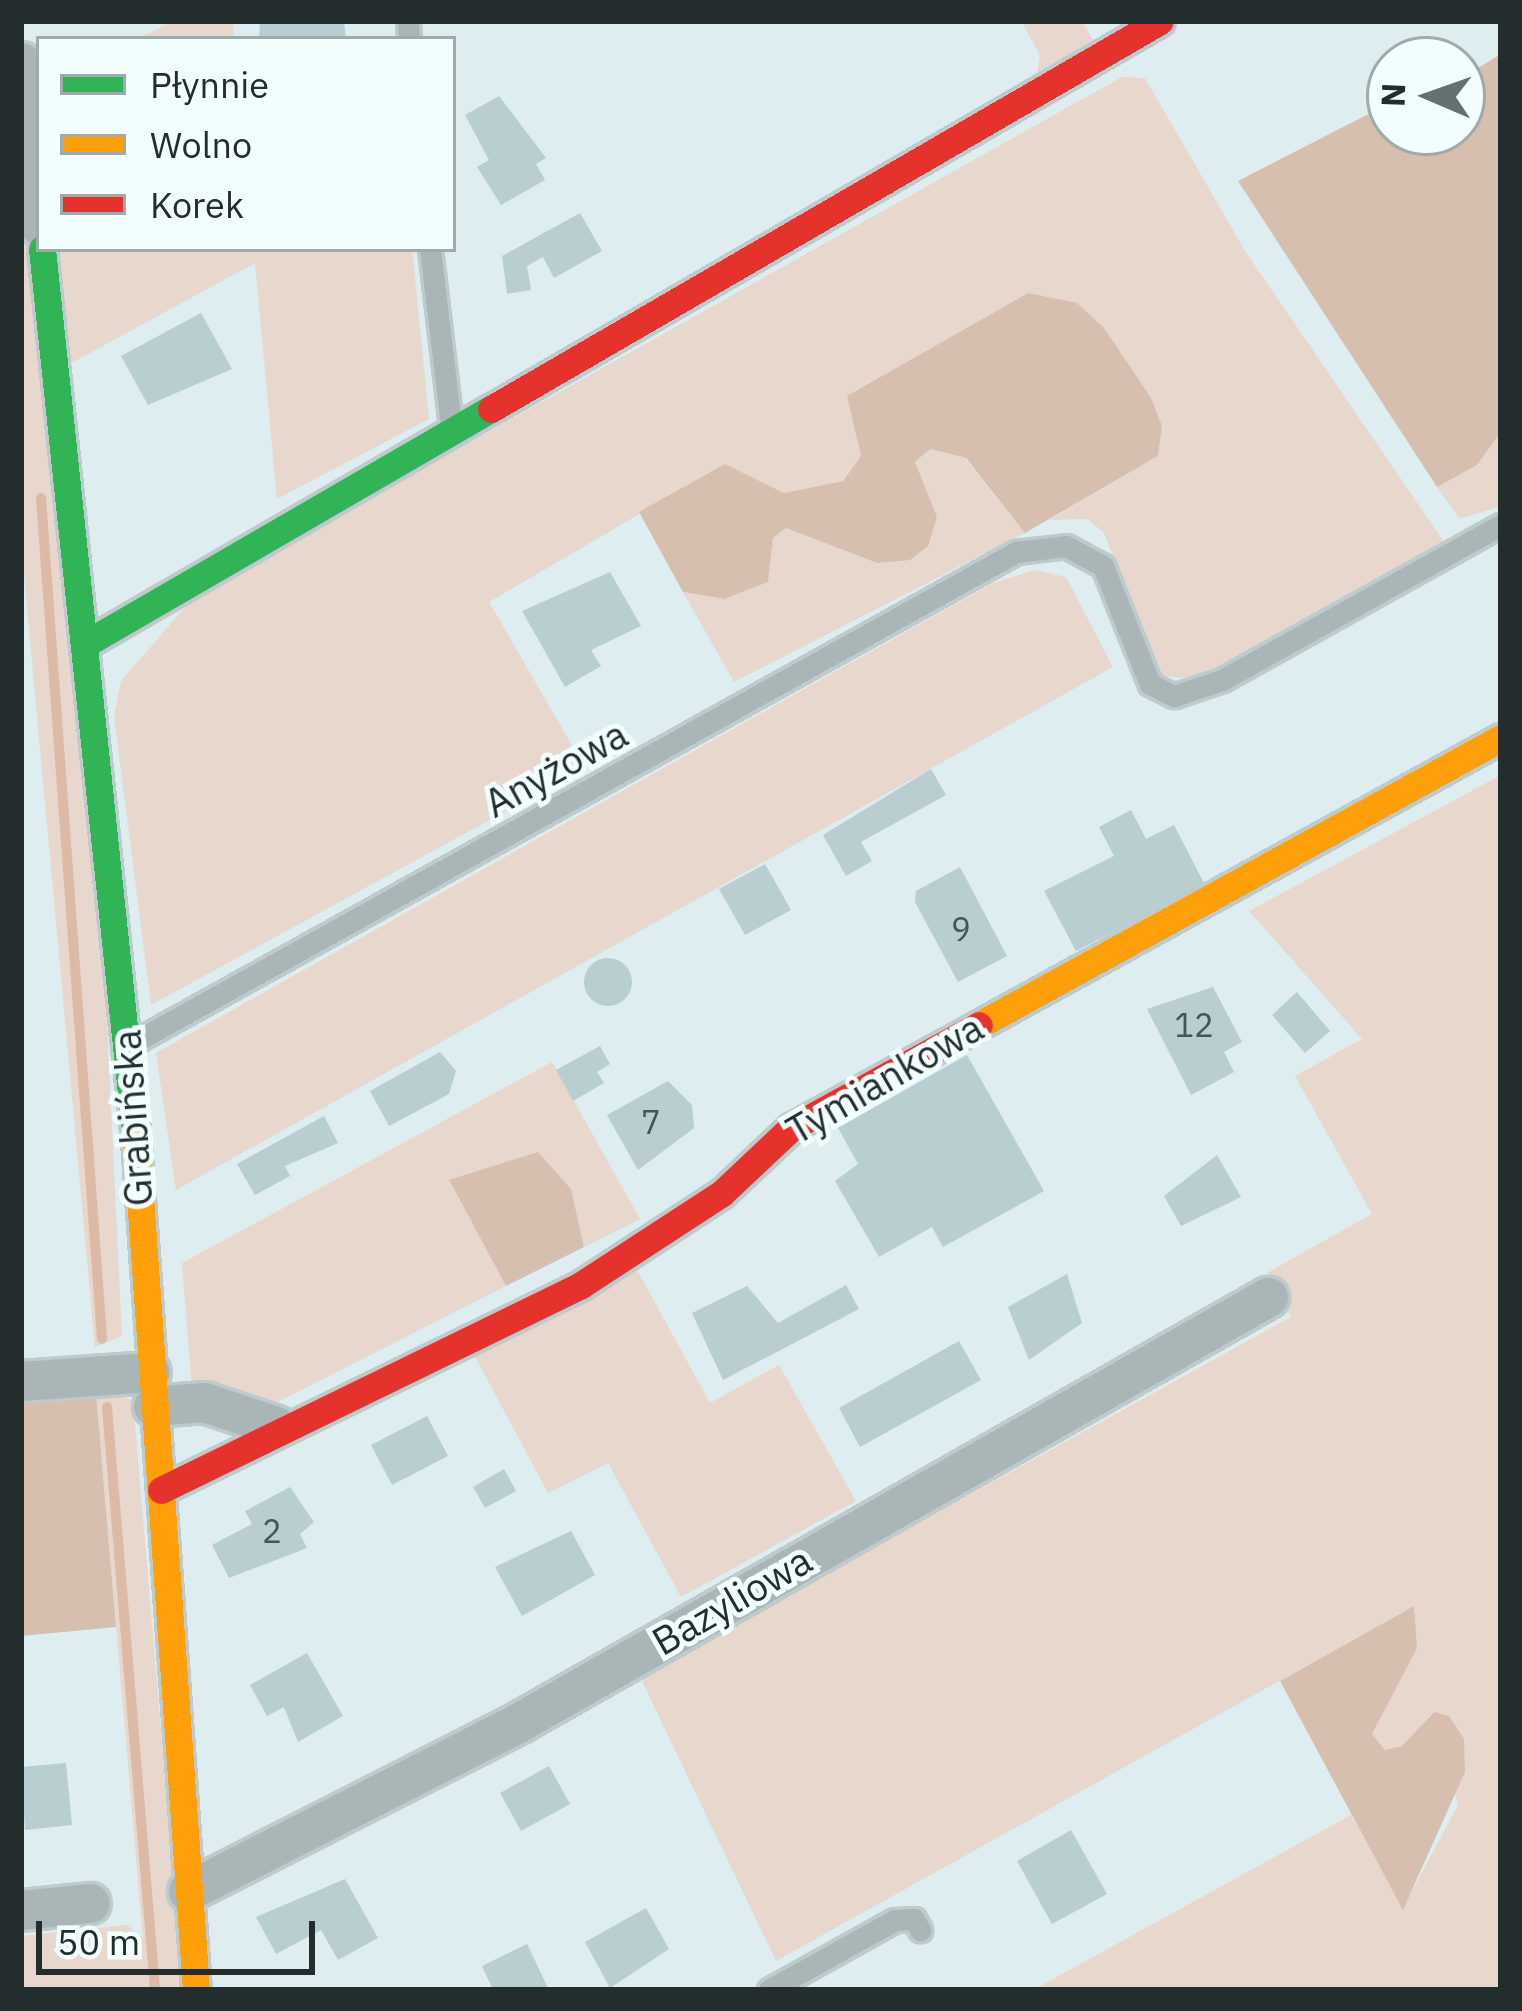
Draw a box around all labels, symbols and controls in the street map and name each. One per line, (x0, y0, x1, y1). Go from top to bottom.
legend (36, 36, 456, 252)
north arrow (1366, 36, 1486, 156)
text: Płynnie (150, 61, 269, 108)
text: N (1371, 82, 1414, 108)
text: Wolno (150, 121, 252, 168)
text: Korek (150, 181, 244, 228)
street label: Anyżowa (476, 711, 636, 827)
house number: 9 (951, 909, 971, 949)
street label: Tymiankowa (778, 1004, 992, 1154)
house number: 12 (1174, 1005, 1214, 1045)
street label: Grabińska (103, 1028, 163, 1208)
house number: 7 (641, 1102, 661, 1142)
house number: 2 (262, 1511, 282, 1551)
street label: Bazyliowa (644, 1537, 820, 1665)
scale bar (42, 1897, 321, 1971)
text: 50 m (57, 1918, 140, 1965)

